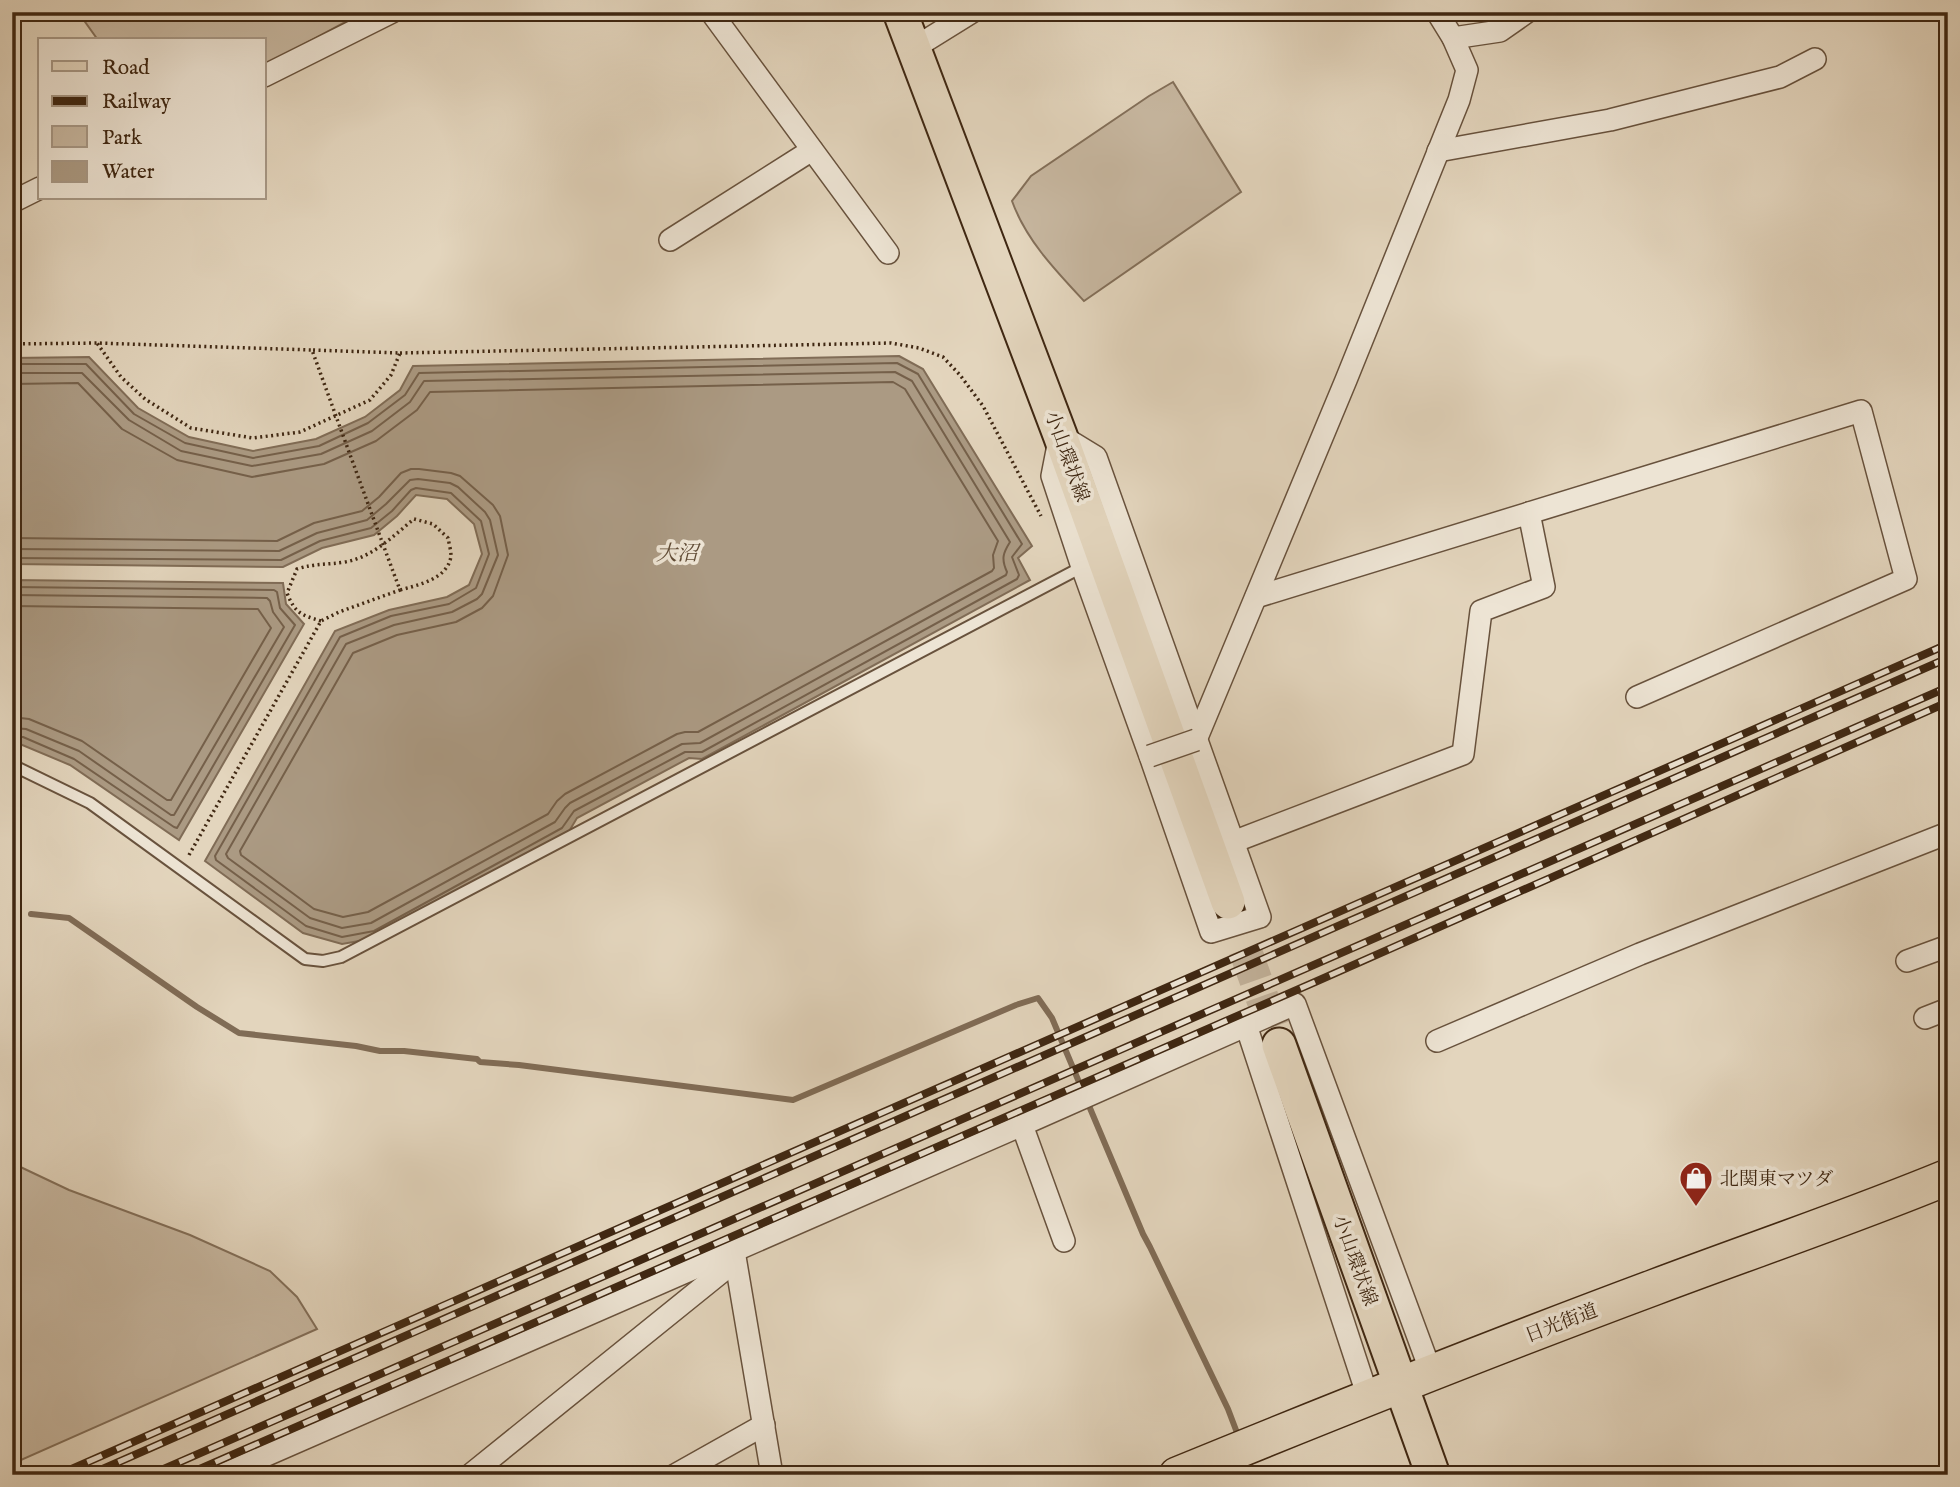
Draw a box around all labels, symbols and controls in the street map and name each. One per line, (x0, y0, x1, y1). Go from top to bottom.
legend (38, 38, 266, 200)
text: Road (102, 55, 150, 82)
text: Railway (102, 89, 172, 116)
text: Park (102, 125, 143, 152)
text: Water (102, 159, 155, 186)
street label: 小山環状線 (1039, 408, 1094, 505)
water label: 大沼 (656, 541, 701, 568)
shop icon: 北関東マツダ (1677, 1159, 1715, 1208)
place label: 北関東マツダ (1720, 1168, 1833, 1192)
street label: 小山環状線 (1327, 1212, 1382, 1309)
street label: 日光街道 (1522, 1299, 1602, 1349)

